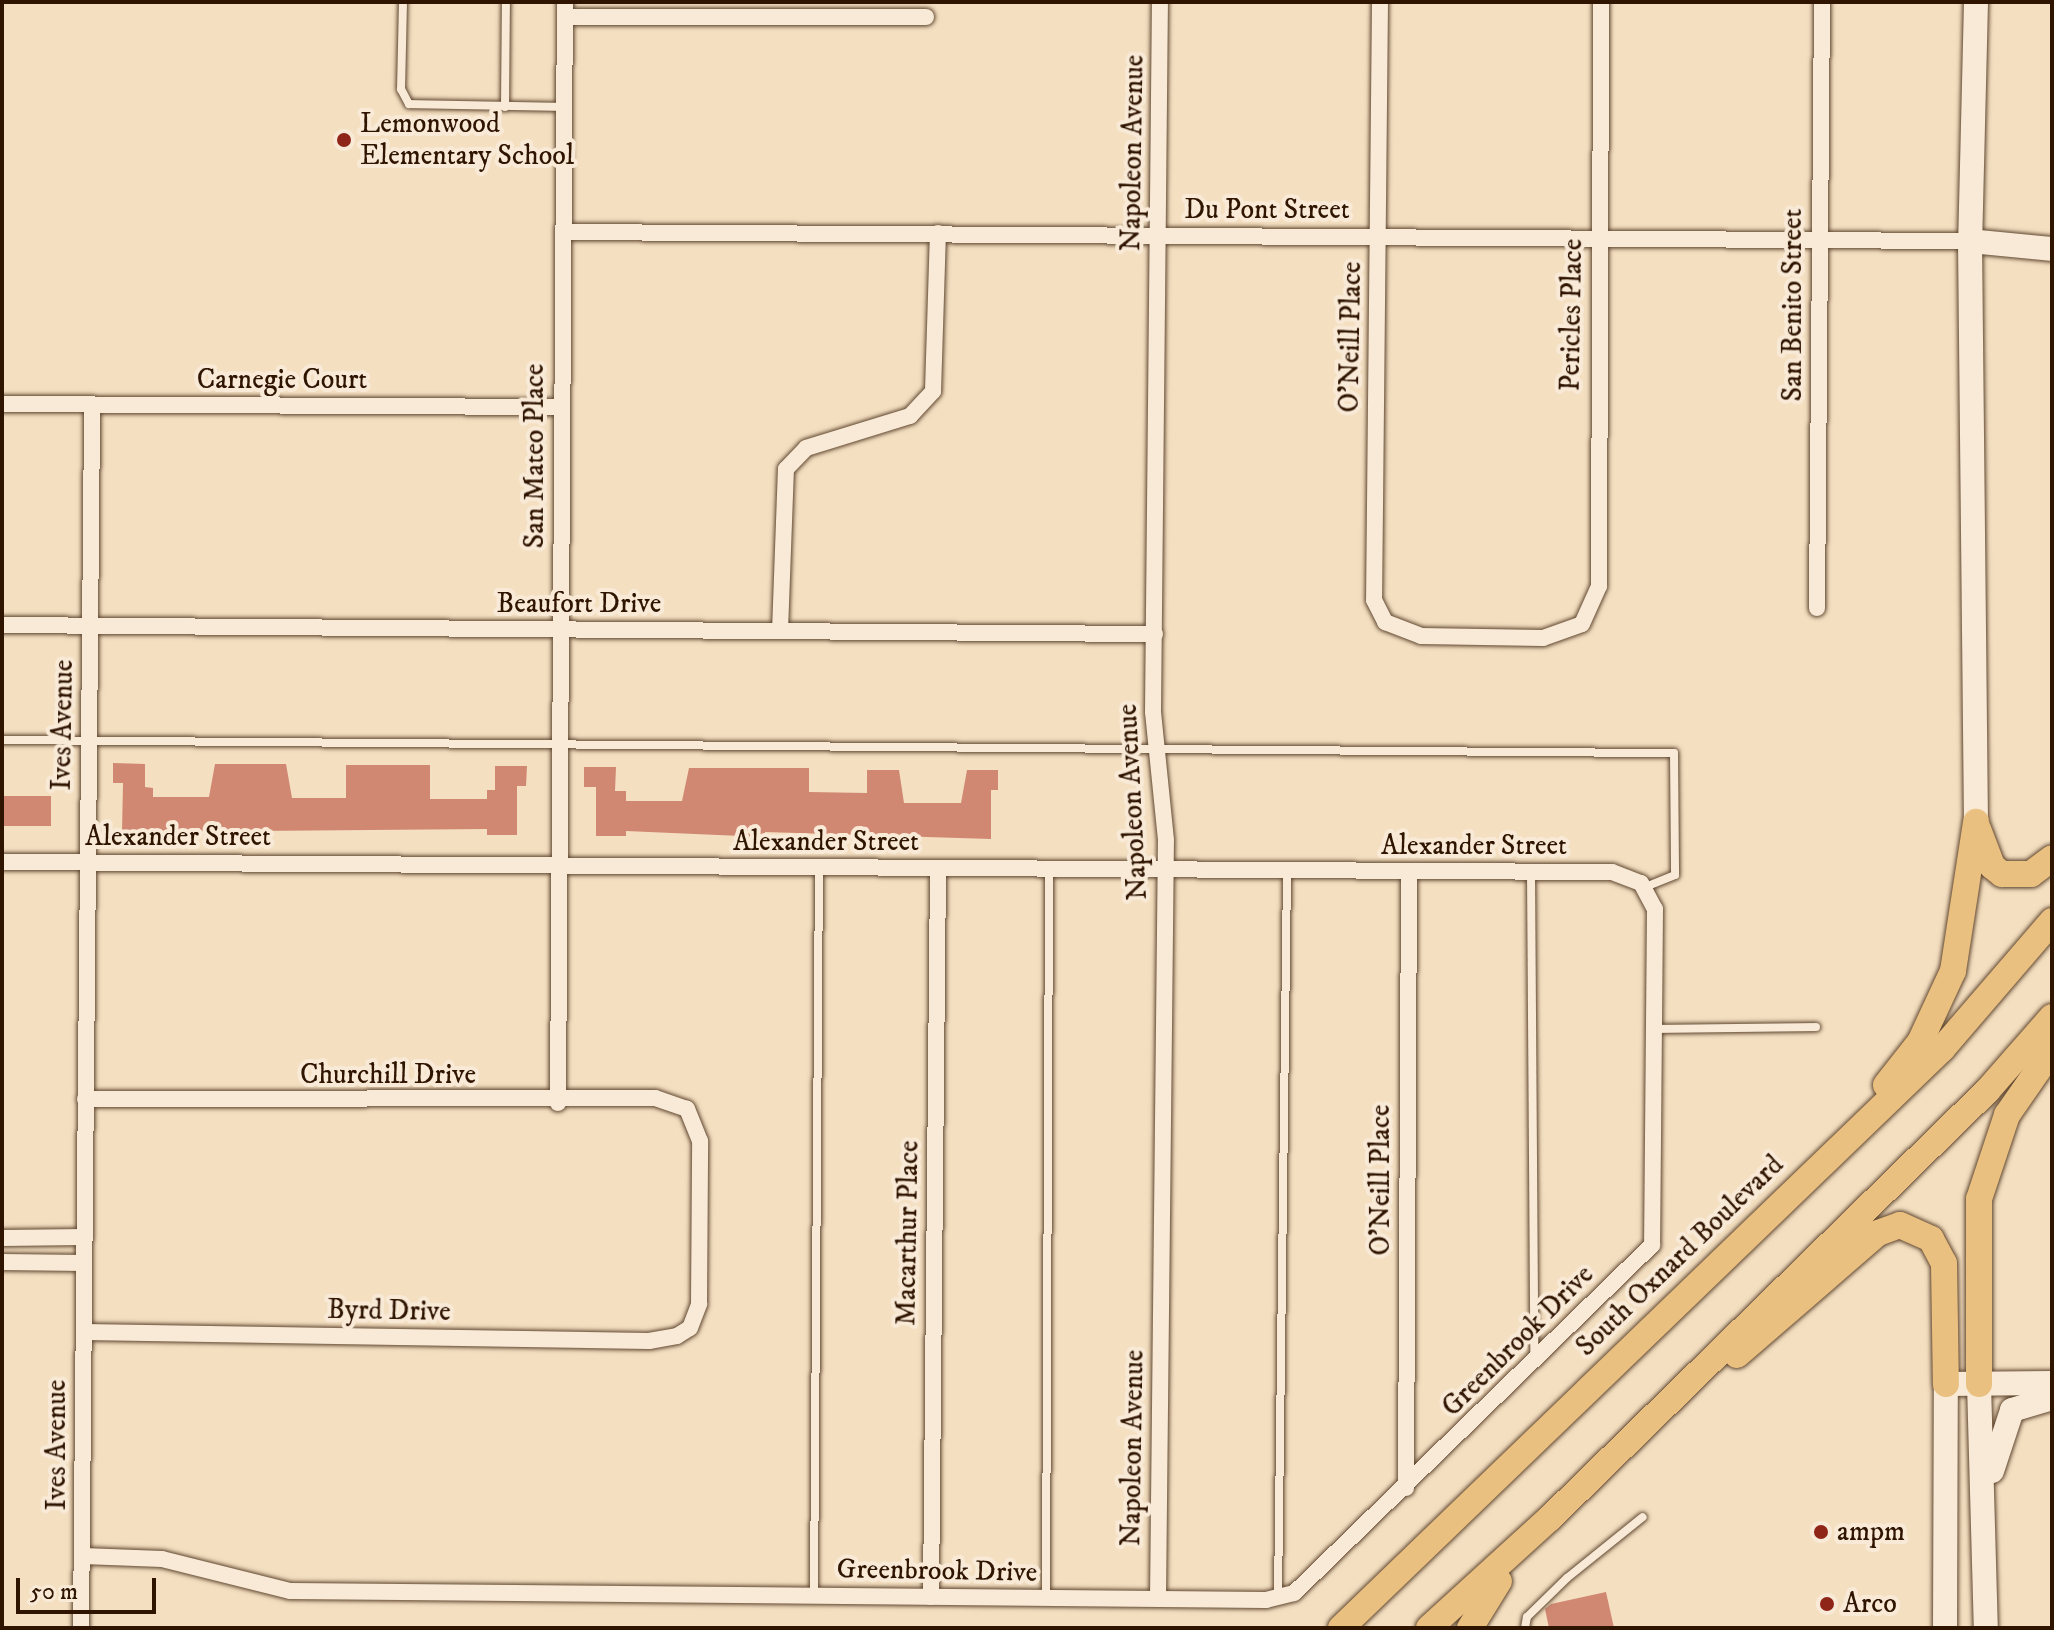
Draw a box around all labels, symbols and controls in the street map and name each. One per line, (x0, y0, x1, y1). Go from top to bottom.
street label: Napoleon Avenue (1114, 54, 1152, 252)
place label: Lemonwood Elementary School (360, 107, 574, 173)
marker: Lemonwood Elementary School (335, 131, 353, 149)
street label: Du Pont Street (1184, 193, 1350, 227)
street label: San Benito Street (1776, 208, 1810, 402)
street label: Pericles Place (1554, 238, 1590, 392)
street label: O'Neill Place (1333, 261, 1369, 413)
street label: Carnegie Court (197, 363, 367, 397)
street label: San Mateo Place (518, 364, 552, 548)
street label: Beaufort Drive (497, 587, 661, 621)
street label: Ives Avenue (45, 659, 81, 791)
street label: Napoleon Avenue (1111, 703, 1155, 901)
street label: Alexander Street (85, 820, 271, 854)
street label: Alexander Street (733, 825, 919, 859)
street label: Alexander Street (1381, 829, 1567, 863)
street label: Churchill Drive (300, 1058, 476, 1092)
street label: O'Neill Place (1364, 1104, 1398, 1256)
street label: Macarthur Place (890, 1140, 926, 1326)
street label: South Oxnard Boulevard (1569, 1148, 1791, 1364)
street label: Greenbrook Drive (1435, 1258, 1601, 1424)
street label: Byrd Drive (327, 1293, 451, 1329)
street label: Napoleon Avenue (1114, 1349, 1152, 1547)
street label: Ives Avenue (40, 1380, 74, 1510)
place label: ampm (1837, 1515, 1905, 1549)
marker: ampm (1812, 1523, 1830, 1541)
street label: Greenbrook Drive (836, 1552, 1038, 1590)
scale bar (20, 1562, 160, 1612)
text: 50 m (30, 1577, 78, 1607)
place label: Arco (1843, 1587, 1897, 1621)
marker: Arco (1818, 1595, 1836, 1613)

